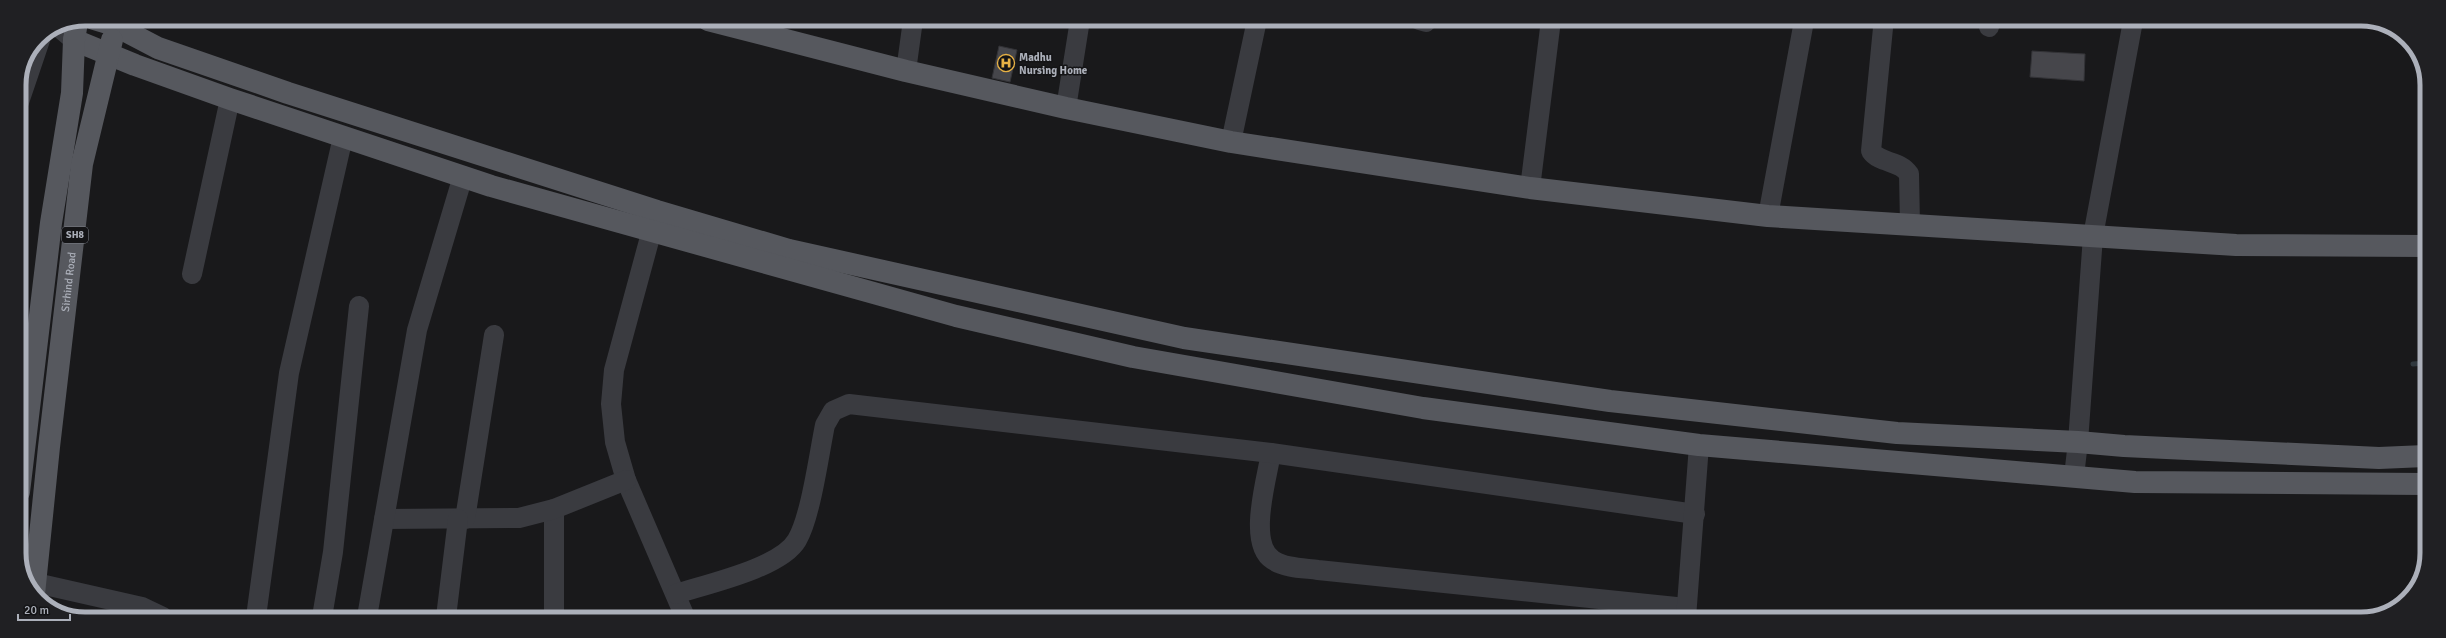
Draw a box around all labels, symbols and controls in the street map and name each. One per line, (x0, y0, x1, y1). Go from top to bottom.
place label: Madhu Nursing Home (1019, 51, 1088, 77)
hospital icon: Madhu Nursing Home (996, 53, 1016, 73)
road number: SH8 (62, 227, 88, 243)
street label: Sirhind Road (58, 251, 78, 312)
scale bar (18, 596, 70, 622)
text: 20 m (24, 603, 49, 618)

